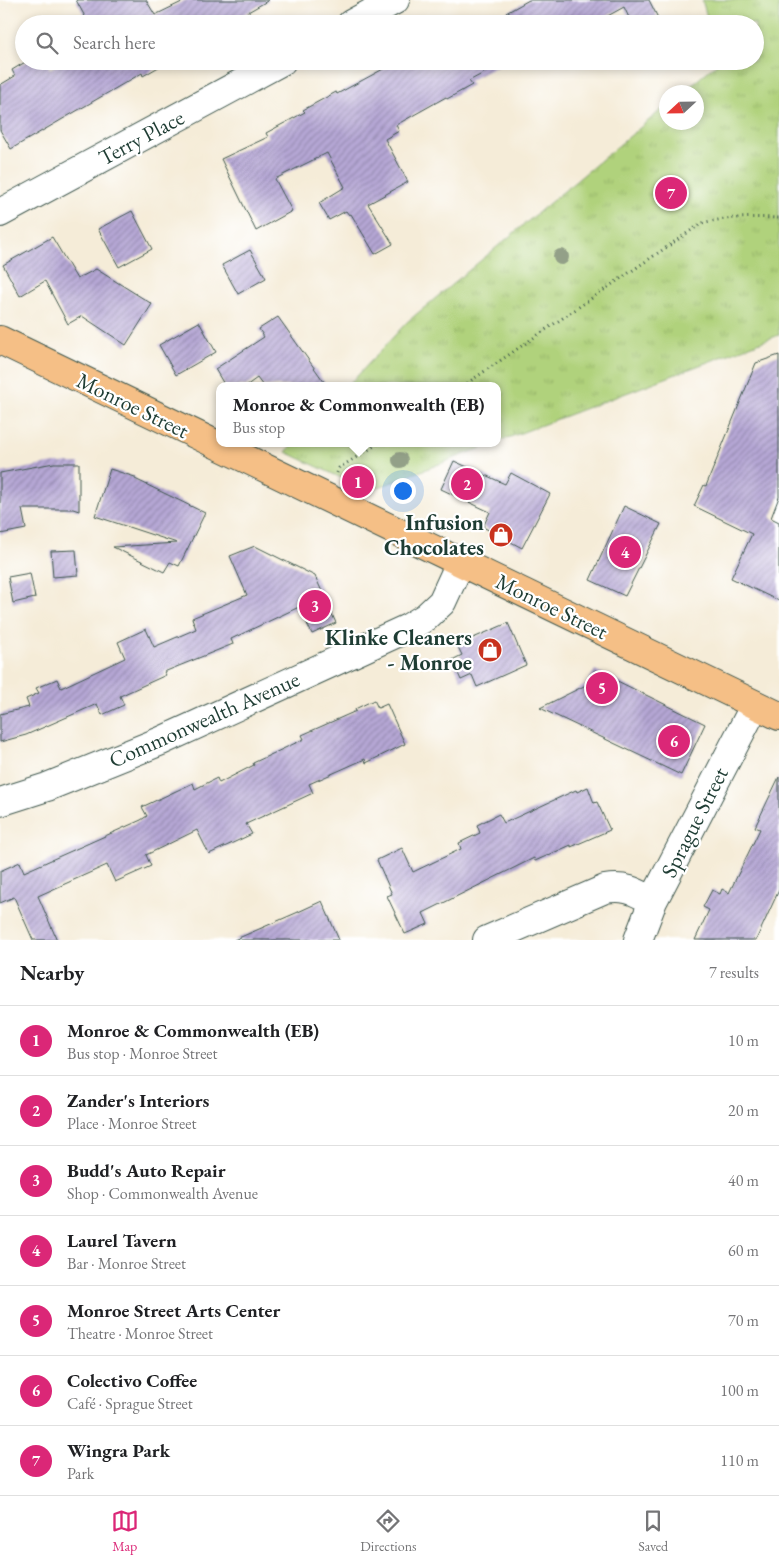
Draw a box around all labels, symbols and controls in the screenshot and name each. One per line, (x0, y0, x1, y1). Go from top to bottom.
search box (15, 15, 764, 70)
icon: search (33, 29, 61, 57)
text: Search here (73, 30, 155, 55)
north arrow (659, 85, 704, 130)
street label: Terry Place (93, 103, 189, 172)
pin: 7 (655, 174, 687, 212)
street label: Monroe Street (72, 366, 194, 445)
popup (216, 382, 501, 447)
text: Monroe & Commonwealth (EB) (232, 392, 485, 417)
text: Bus stop (232, 417, 285, 438)
pin: 1 (342, 463, 374, 501)
pin: 2 (451, 465, 483, 503)
your location (390, 478, 416, 504)
place label: Infusion Chocolates (384, 508, 485, 562)
shop icon: Infusion Chocolates (488, 522, 514, 548)
pin: 4 (609, 533, 641, 571)
street label: Monroe Street (491, 567, 613, 646)
pin: 3 (299, 587, 331, 625)
place label: Klinke Cleaners - Monroe (325, 623, 472, 677)
shop icon: Klinke Cleaners - Monroe (477, 637, 503, 663)
street label: Commonwealth Avenue (104, 664, 304, 775)
pin: 5 (586, 669, 618, 707)
pin: 6 (658, 722, 690, 760)
street label: Sprague Street (654, 762, 735, 882)
text: Nearby (20, 959, 84, 986)
text: 7 results (709, 962, 759, 983)
text: Monroe & Commonwealth (EB) (67, 1018, 319, 1043)
text: 1 (32, 1030, 40, 1051)
text: 10 m (728, 1030, 759, 1051)
text: Bus stop · Monroe Street (67, 1043, 218, 1064)
text: Zander's Interiors (67, 1088, 209, 1113)
text: 2 (32, 1100, 40, 1121)
text: 20 m (728, 1100, 759, 1121)
text: Place · Monroe Street (67, 1113, 196, 1134)
text: Budd's Auto Repair (67, 1158, 226, 1183)
text: 3 (32, 1170, 40, 1191)
text: 40 m (728, 1170, 759, 1191)
text: Shop · Commonwealth Avenue (67, 1183, 258, 1204)
text: Laurel Tavern (67, 1228, 177, 1253)
text: 4 (32, 1240, 40, 1261)
text: 60 m (728, 1240, 759, 1261)
text: Bar · Monroe Street (67, 1253, 186, 1274)
text: Monroe Street Arts Center (67, 1298, 280, 1323)
text: 5 (32, 1310, 40, 1331)
text: 70 m (728, 1310, 759, 1331)
text: Theatre · Monroe Street (67, 1323, 213, 1344)
text: Colectivo Coffee (67, 1368, 197, 1393)
text: 6 (32, 1380, 40, 1401)
text: 100 m (720, 1380, 759, 1401)
text: Café · Sprague Street (67, 1393, 193, 1414)
text: Wingra Park (67, 1438, 170, 1463)
text: 7 (32, 1450, 40, 1471)
text: 110 m (720, 1450, 759, 1471)
text: Park (67, 1463, 94, 1484)
tab: Map (111, 1507, 139, 1555)
tab: Directions (360, 1507, 417, 1555)
tab: Saved (638, 1507, 668, 1555)

